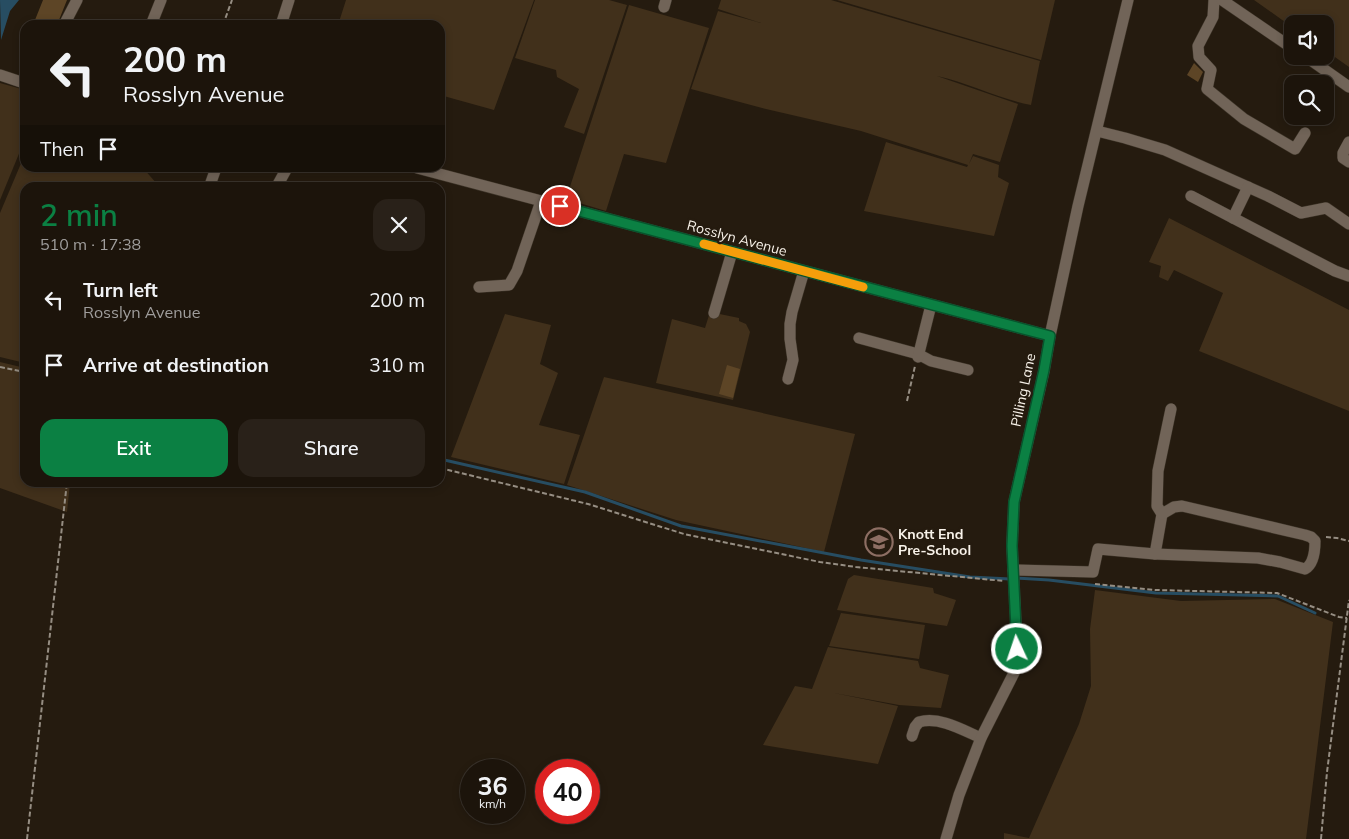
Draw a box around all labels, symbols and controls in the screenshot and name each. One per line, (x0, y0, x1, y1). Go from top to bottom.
map controls (1284, 15, 1334, 125)
button: sound (1284, 15, 1334, 65)
text: 200 m (123, 37, 227, 81)
icon: left (40, 40, 105, 105)
button: search (1284, 75, 1334, 125)
text: Rosslyn Avenue (123, 80, 285, 108)
icon: arrive (94, 135, 122, 163)
text: Then (40, 137, 84, 161)
pin (539, 185, 581, 227)
icon: arrive (546, 192, 574, 220)
text: 2 min (40, 196, 118, 234)
button: close (373, 199, 425, 251)
street label: Rosslyn Avenue (685, 216, 789, 260)
text: 510 m · 17:38 (40, 234, 141, 254)
text: Turn left (83, 278, 158, 302)
icon: left (40, 286, 68, 314)
text: 200 m (369, 288, 425, 312)
text: Rosslyn Avenue (83, 302, 201, 322)
icon: arrive (40, 351, 68, 379)
street label: Pilling Lane (1006, 352, 1040, 428)
text: Arrive at destination (83, 353, 269, 377)
text: 310 m (369, 353, 425, 377)
button: Exit (40, 419, 228, 477)
button: Share (238, 419, 425, 477)
place label: Knott End Pre-School (898, 525, 971, 559)
school or university icon: Knott End Pre-School (864, 527, 894, 557)
position arrow (990, 622, 1042, 674)
speed limit sign: 40 (535, 759, 600, 824)
text: 36 (477, 770, 508, 801)
text: km/h (479, 796, 506, 811)

